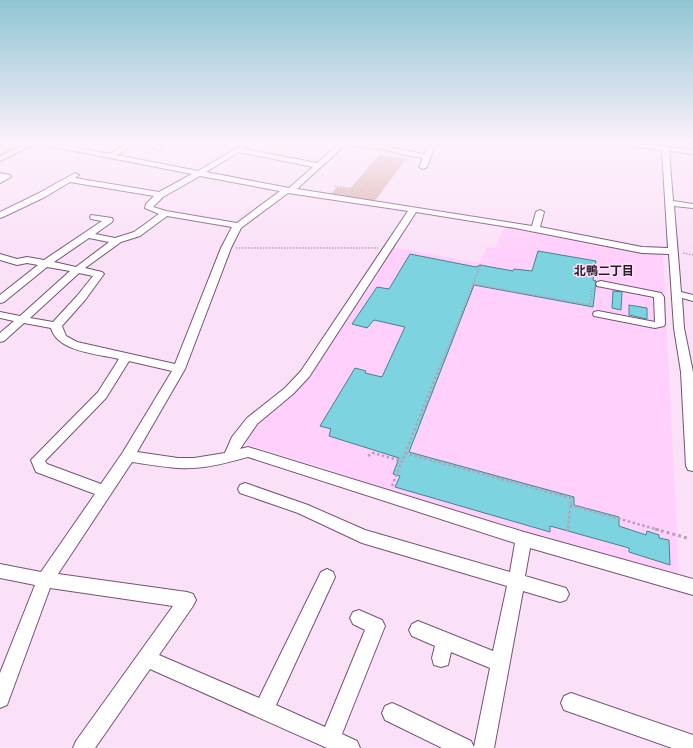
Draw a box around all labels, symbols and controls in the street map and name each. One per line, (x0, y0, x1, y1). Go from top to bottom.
district label: 北鴨二丁目 (574, 264, 634, 278)

